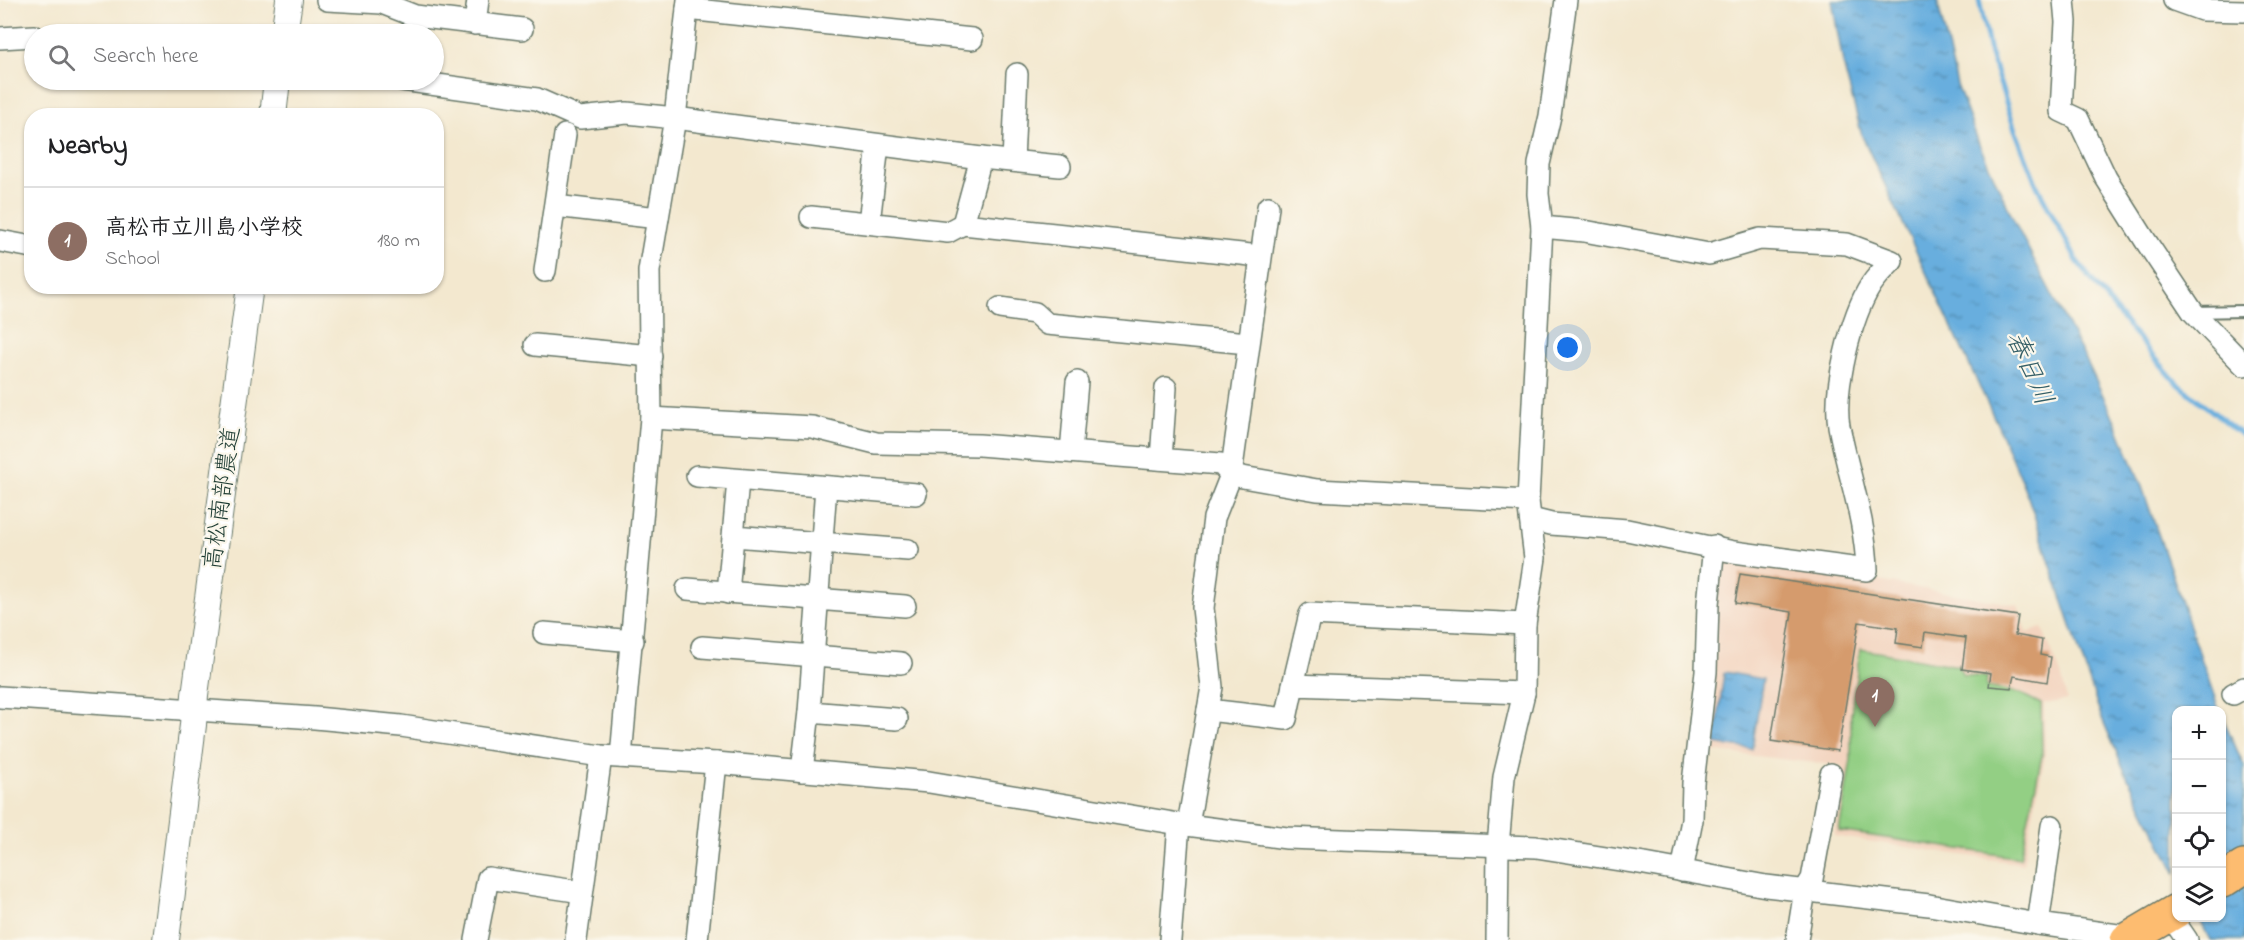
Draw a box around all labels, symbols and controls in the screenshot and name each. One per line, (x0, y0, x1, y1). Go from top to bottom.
search box (24, 24, 444, 90)
icon: search (45, 41, 78, 74)
text: Search here (93, 41, 198, 73)
text: Nearby (48, 128, 127, 166)
text: 高松市立川島小学校 (105, 213, 303, 245)
text: 1 (64, 227, 71, 256)
text: 180 m (377, 227, 420, 256)
text: School (105, 245, 160, 274)
water label: 春日川 (1995, 326, 2061, 413)
your location (1553, 333, 1582, 362)
street label: 高松南部農道 (196, 425, 251, 572)
pin: 1 (1856, 678, 1894, 727)
map controls (2172, 706, 2226, 922)
button: + (2172, 706, 2226, 760)
button: − (2172, 760, 2226, 814)
button: locate (2172, 814, 2226, 868)
button: layers (2172, 868, 2226, 922)

